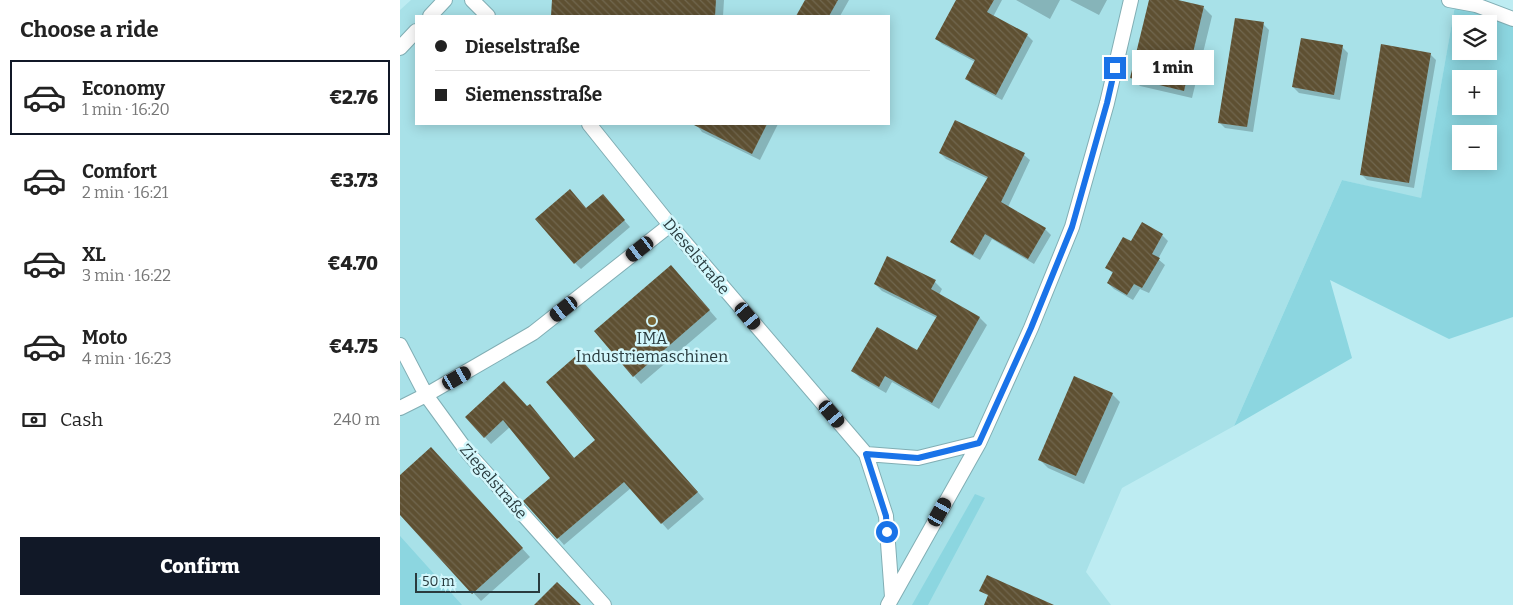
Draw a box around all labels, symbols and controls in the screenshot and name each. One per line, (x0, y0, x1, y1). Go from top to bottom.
map controls (1452, 15, 1497, 170)
button: layers (1452, 15, 1497, 60)
text: Choose a ride (20, 16, 159, 43)
text: Dieselstraße (465, 35, 580, 58)
callout: 1 min (1132, 50, 1215, 86)
route end (1104, 57, 1126, 79)
text: 1 min (1153, 58, 1193, 77)
button: + (1452, 70, 1497, 115)
icon: car (22, 75, 67, 120)
text: Economy (82, 77, 165, 100)
text: Siemensstraße (465, 83, 602, 106)
text: €2.76 (329, 86, 378, 109)
text: 1 min · 16:20 (82, 100, 170, 119)
button: − (1452, 125, 1497, 170)
icon: car (22, 158, 67, 203)
text: Comfort (82, 160, 157, 183)
text: €3.73 (330, 169, 378, 192)
text: 2 min · 16:21 (82, 183, 168, 202)
street label: Dieselstraße (659, 214, 734, 298)
car (623, 234, 656, 264)
icon: car (22, 241, 67, 286)
text: XL (82, 243, 106, 266)
text: €4.70 (328, 252, 378, 275)
text: 3 min · 16:22 (82, 266, 171, 285)
car (547, 294, 580, 324)
car (732, 300, 763, 332)
marker: IMA Industriemaschinen (646, 315, 658, 327)
icon: car (22, 324, 67, 369)
text: Moto (82, 326, 128, 349)
place label: IMA Industriemaschinen (576, 329, 728, 366)
text: €4.75 (329, 335, 378, 358)
text: 4 min · 16:23 (82, 349, 172, 368)
car (440, 364, 473, 392)
car (816, 398, 847, 430)
icon: cash (20, 406, 48, 434)
text: Cash (60, 408, 103, 431)
text: 240 m (333, 410, 380, 429)
street label: Ziegelstraße (456, 440, 531, 523)
car (926, 495, 953, 529)
route start (876, 521, 898, 543)
button: Confirm (20, 537, 380, 595)
scale bar (415, 570, 540, 593)
text: 50 m (422, 573, 455, 590)

